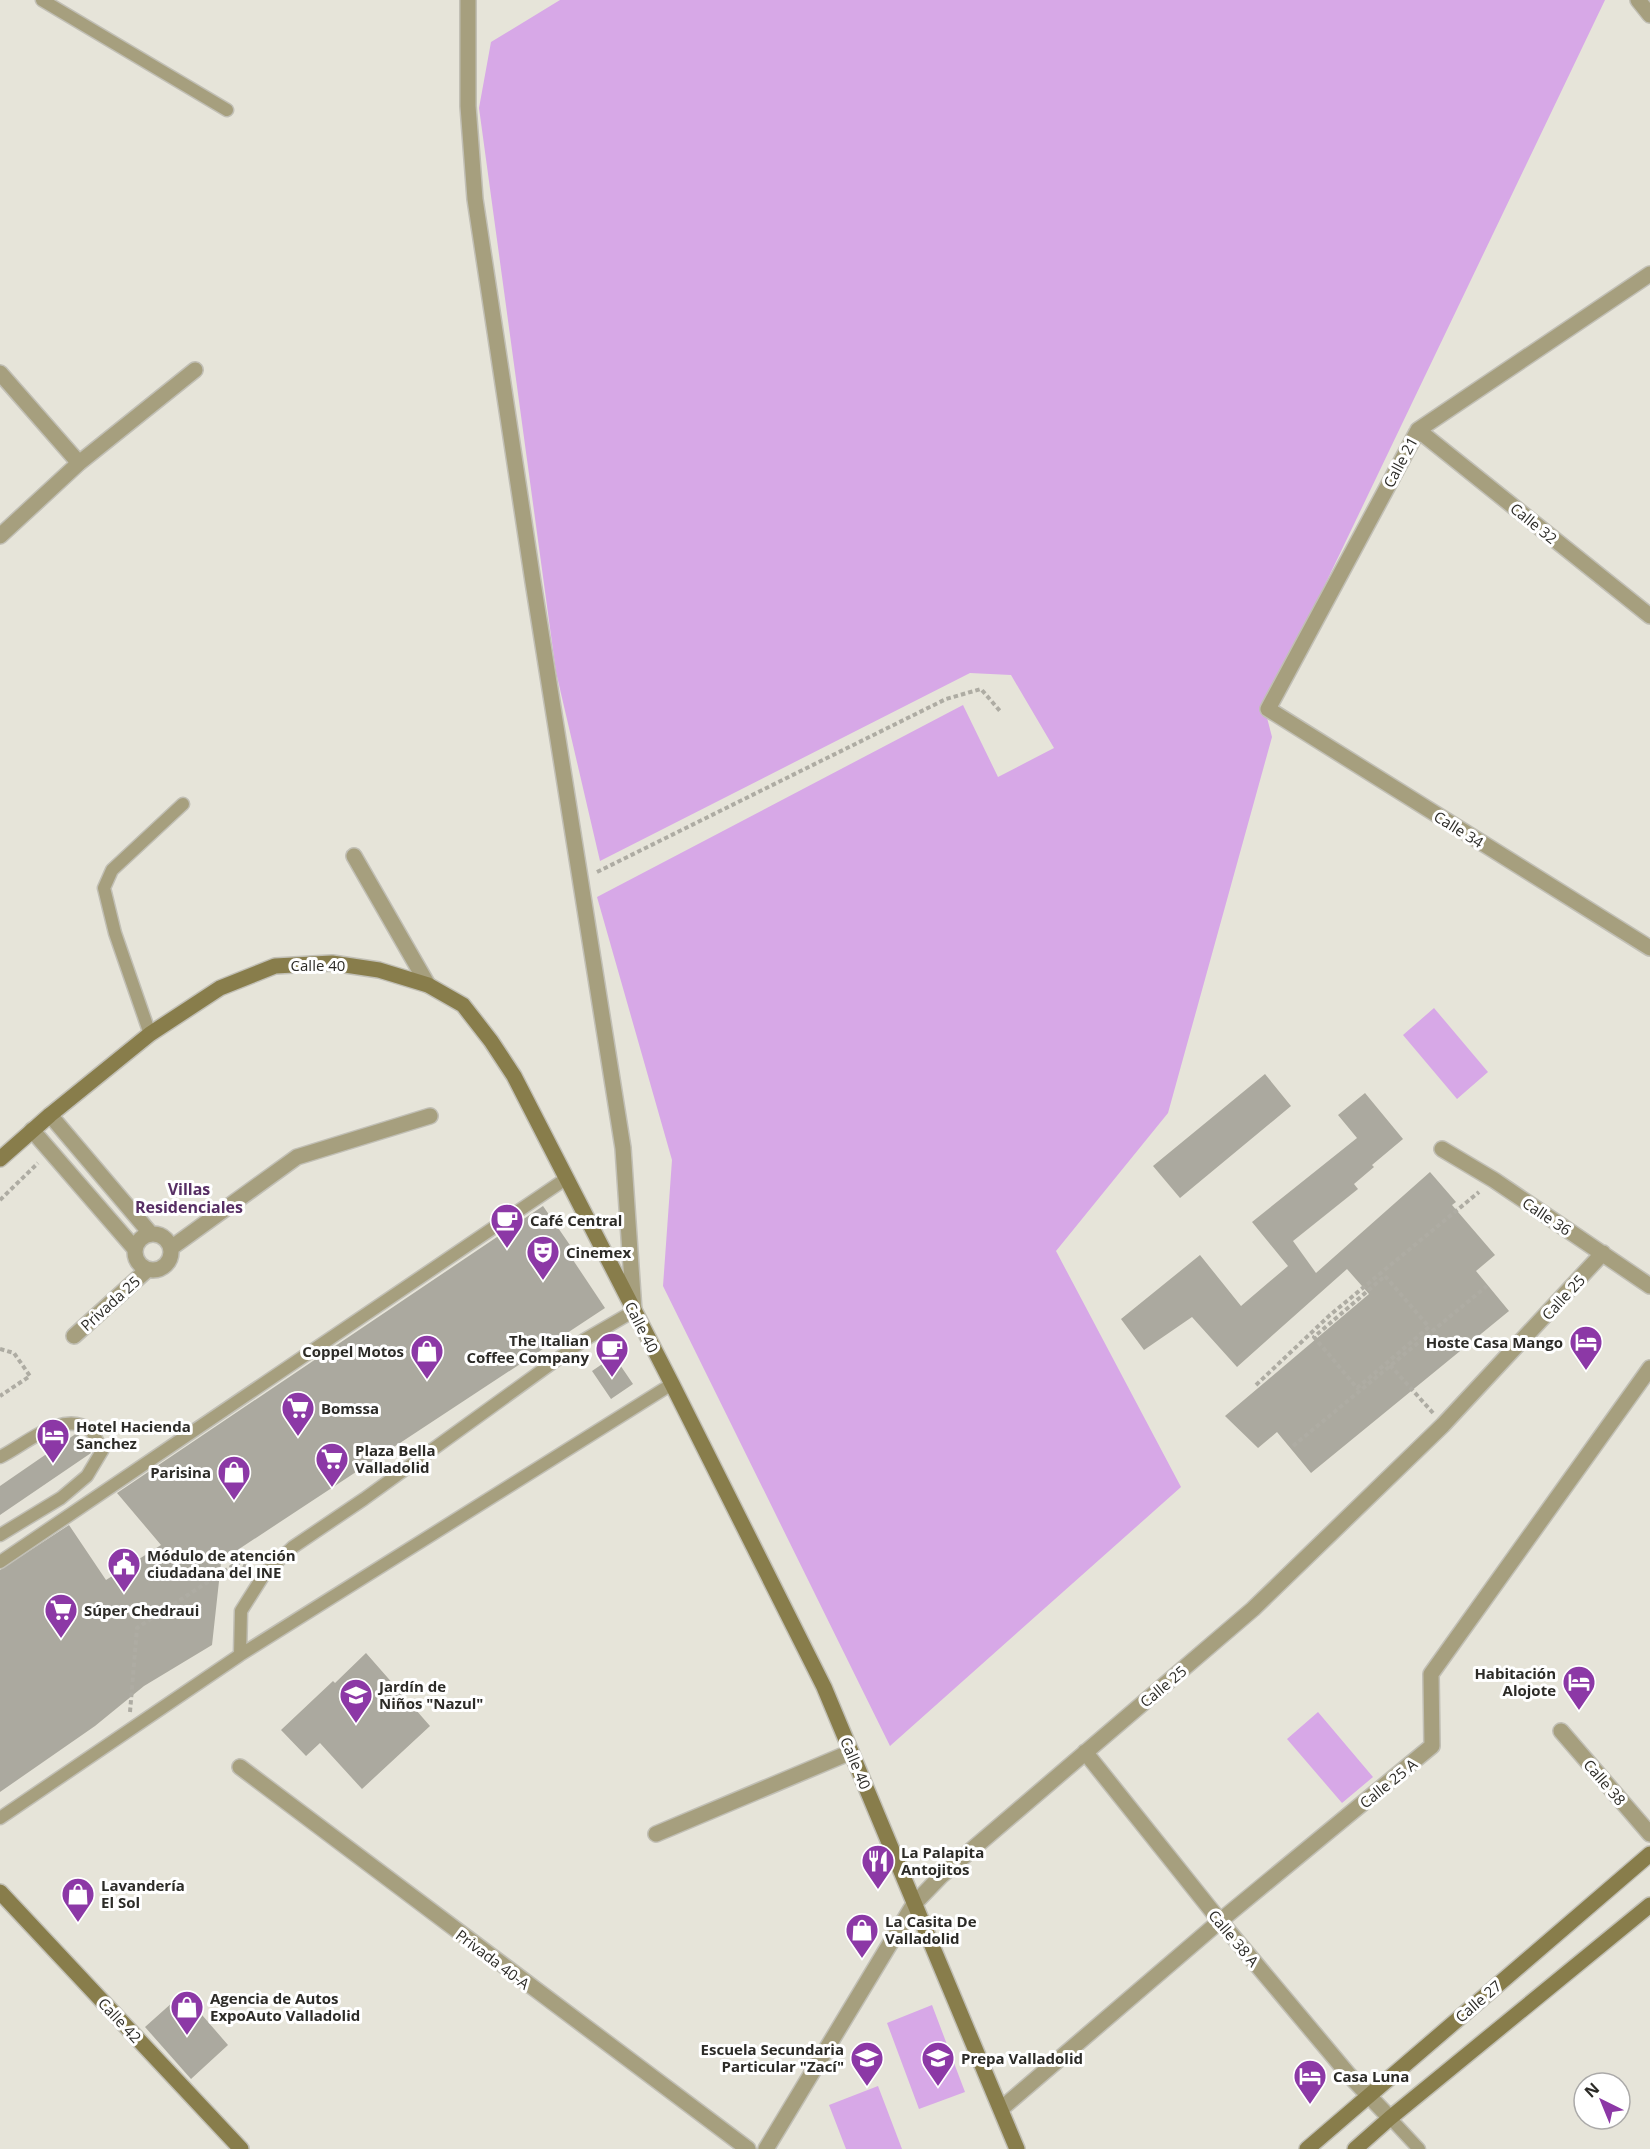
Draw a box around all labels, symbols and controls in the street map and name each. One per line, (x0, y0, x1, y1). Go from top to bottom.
street label: Calle 21 (1378, 433, 1422, 491)
street label: Calle 32 (1506, 498, 1562, 548)
street label: Calle 34 (1430, 806, 1488, 852)
street label: Calle 40 (291, 955, 345, 975)
district label: Villas Residenciales (135, 1178, 243, 1218)
street label: Calle 36 (1519, 1192, 1575, 1240)
cafe icon: Café Central (489, 1202, 525, 1249)
place label: Café Central (530, 1210, 622, 1230)
theatre icon: Cinemex (525, 1234, 561, 1281)
place label: Cinemex (566, 1242, 631, 1262)
street label: Calle 25 (1537, 1270, 1589, 1324)
street label: Privada 25 (76, 1271, 144, 1335)
street label: Calle 40 (621, 1298, 663, 1356)
hotel icon: Hoste Casa Mango (1568, 1324, 1604, 1371)
place label: The Italian Coffee Company (466, 1330, 589, 1367)
cafe icon: The Italian Coffee Company (594, 1331, 630, 1378)
place label: Hoste Casa Mango (1426, 1332, 1563, 1352)
shop icon: Coppel Motos (409, 1333, 445, 1380)
place label: Coppel Motos (302, 1341, 404, 1361)
supermarket icon: Bomssa (280, 1390, 316, 1437)
place label: Bomssa (321, 1398, 379, 1418)
place label: Hotel Hacienda Sanchez (76, 1416, 191, 1453)
hotel icon: Hotel Hacienda Sanchez (35, 1417, 71, 1464)
place label: Plaza Bella Valladolid (355, 1440, 436, 1477)
supermarket icon: Plaza Bella Valladolid (314, 1441, 350, 1488)
shop icon: Parisina (216, 1454, 252, 1501)
place label: Parisina (150, 1462, 211, 1482)
place label: Módulo de atención ciudadana del INE (147, 1545, 296, 1582)
public building icon: Módulo de atención ciudadana del INE (106, 1546, 142, 1593)
supermarket icon: Súper Chedraui (43, 1592, 79, 1639)
place label: Súper Chedraui (84, 1600, 199, 1620)
street label: Calle 25 (1136, 1661, 1190, 1711)
place label: Habitación Alojote (1474, 1663, 1556, 1700)
hotel icon: Habitación Alojote (1561, 1664, 1597, 1711)
place label: Jardín de Niños "Nazul" (377, 1676, 483, 1713)
school or university icon: Jardín de Niños "Nazul" (338, 1677, 374, 1724)
street label: Calle 40 (836, 1734, 876, 1792)
street label: Calle 25 A (1355, 1753, 1421, 1812)
street label: Calle 38 (1579, 1755, 1631, 1809)
place label: La Palapita Antojitos (901, 1842, 984, 1879)
restaurant icon: La Palapita Antojitos (860, 1843, 896, 1890)
place label: Lavandería El Sol (101, 1875, 185, 1912)
shop icon: Lavandería El Sol (60, 1876, 96, 1923)
street label: Calle 38 A (1204, 1905, 1264, 1971)
place label: La Casita De Valladolid (885, 1911, 977, 1948)
shop icon: La Casita De Valladolid (844, 1912, 880, 1959)
street label: Privada 40-A (452, 1925, 534, 1994)
street label: Calle 27 (1451, 1975, 1505, 2027)
place label: Agencia de Autos ExpoAuto Valladolid (210, 1988, 360, 2025)
shop icon: Agencia de Autos ExpoAuto Valladolid (169, 1989, 205, 2036)
street label: Calle 42 (94, 1993, 146, 2047)
place label: Escuela Secundaria Particular "Zací" (701, 2039, 844, 2076)
school or university icon: Escuela Secundaria Particular "Zací" (849, 2040, 885, 2087)
school or university icon: Prepa Valladolid (920, 2040, 956, 2087)
place label: Prepa Valladolid (961, 2048, 1083, 2068)
hotel icon: Casa Luna (1292, 2058, 1328, 2105)
place label: Casa Luna (1333, 2066, 1409, 2086)
north arrow (1572, 2071, 1632, 2131)
text: N (1580, 2078, 1604, 2103)

